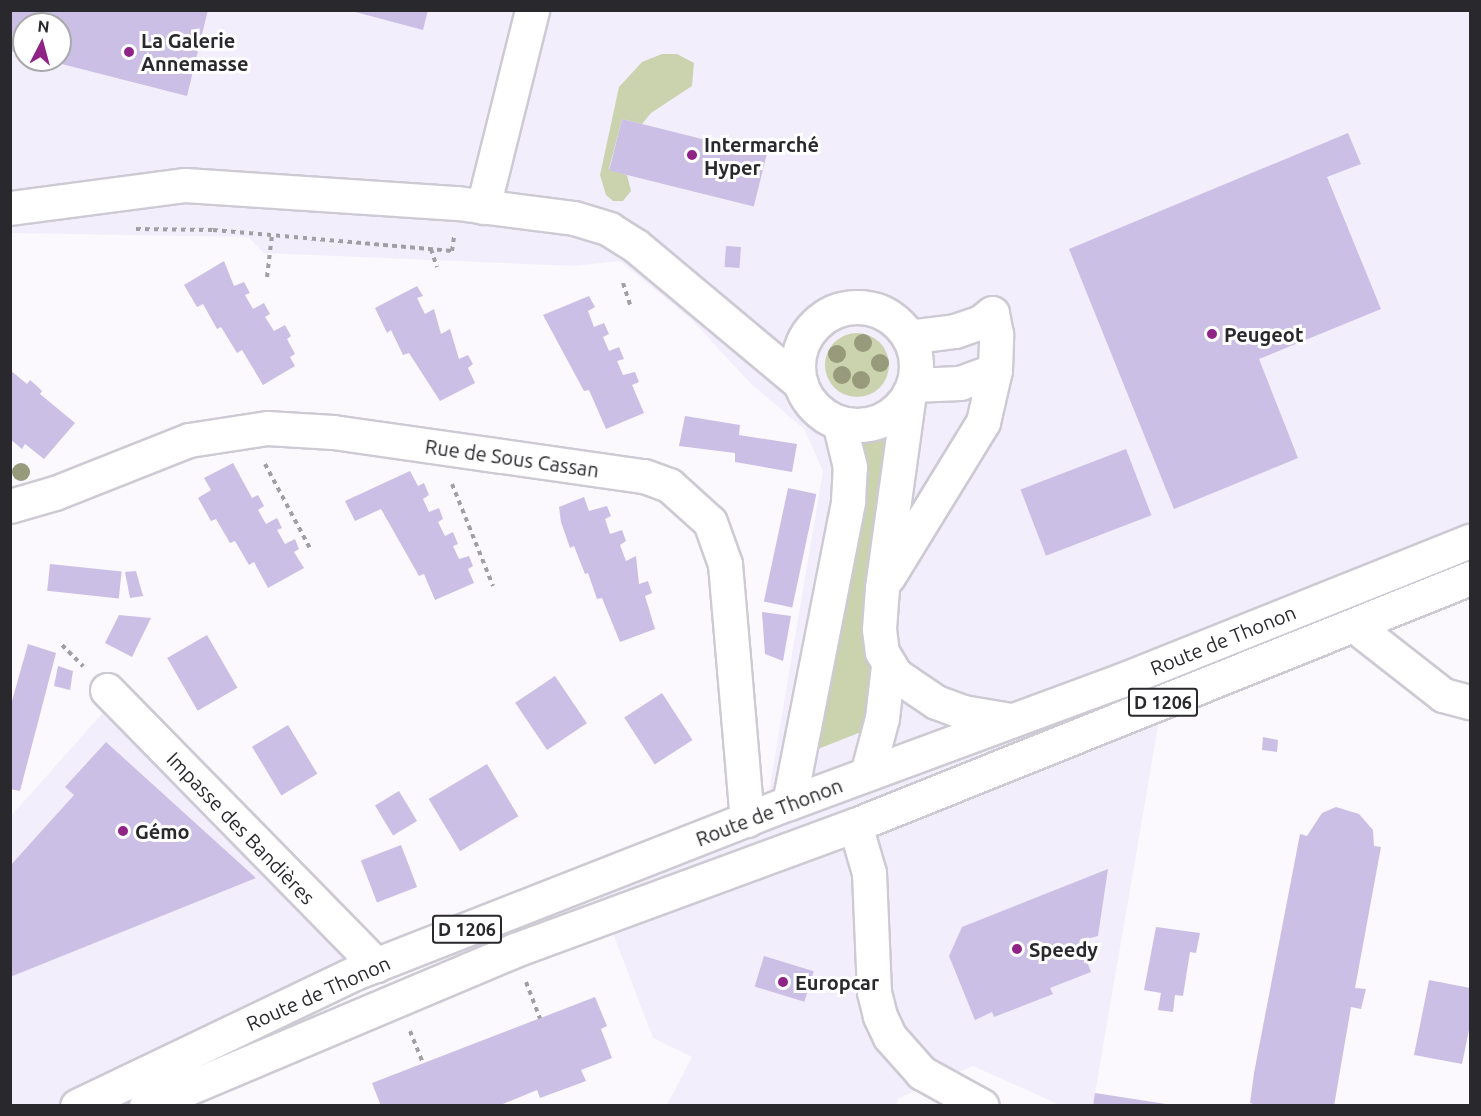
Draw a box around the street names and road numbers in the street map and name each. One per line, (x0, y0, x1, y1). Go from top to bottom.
street label: Rue de Sous Cassan (424, 434, 600, 482)
street label: Route de Thonon (1147, 600, 1299, 680)
road number: D 1206 (1127, 687, 1199, 717)
street label: Impasse des Bandières (162, 747, 320, 909)
street label: Route de Thonon (692, 773, 846, 851)
road number: D 1206 (431, 914, 503, 944)
street label: Route de Thonon (242, 950, 394, 1036)

